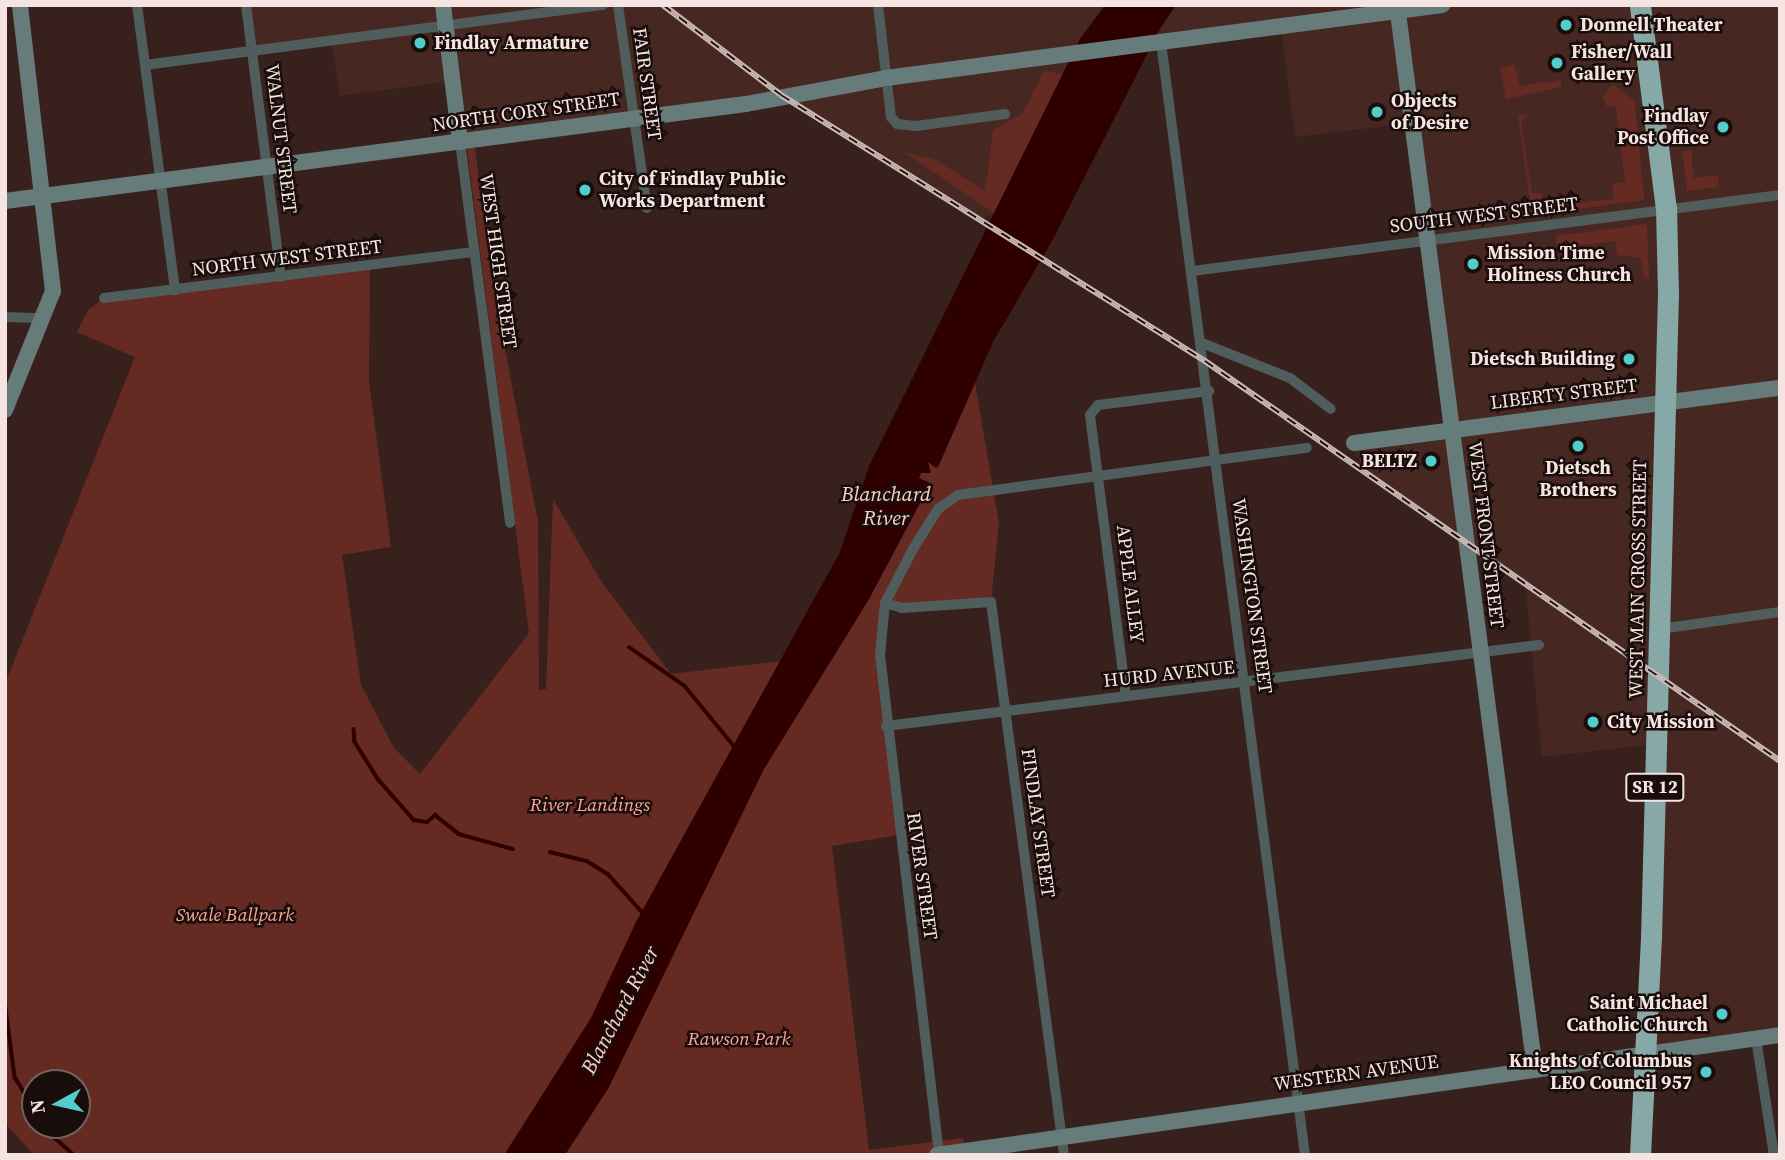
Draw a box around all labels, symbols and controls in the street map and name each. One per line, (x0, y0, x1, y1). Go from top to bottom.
place label: Donnell Theater (1580, 14, 1723, 36)
marker: Donnell Theater (1558, 17, 1574, 33)
street label: FAIR STREET (628, 26, 666, 142)
place label: Findlay Armature (434, 32, 589, 54)
marker: Findlay Armature (412, 35, 428, 51)
place label: Fisher/Wall Gallery (1571, 41, 1672, 85)
marker: Fisher/Wall Gallery (1549, 55, 1565, 71)
street label: WALNUT STREET (260, 63, 302, 215)
street label: NORTH CORY STREET (430, 88, 622, 136)
place label: Objects of Desire (1391, 90, 1469, 134)
marker: Objects of Desire (1369, 104, 1385, 120)
place label: Findlay Post Office (1617, 105, 1709, 149)
marker: Findlay Post Office (1715, 119, 1731, 135)
place label: City of Findlay Public Works Department (599, 168, 786, 212)
street label: WEST HIGH STREET (474, 172, 522, 350)
marker: City of Findlay Public Works Department (577, 182, 593, 198)
street label: SOUTH WEST STREET (1388, 192, 1580, 238)
street label: NORTH WEST STREET (190, 235, 384, 281)
place label: Mission Time Holiness Church (1487, 242, 1631, 286)
marker: Mission Time Holiness Church (1465, 256, 1481, 272)
place label: Dietsch Building (1470, 348, 1615, 370)
marker: Dietsch Building (1621, 351, 1637, 367)
street label: LIBERTY STREET (1489, 374, 1639, 414)
marker: Dietsch Brothers (1570, 438, 1586, 454)
street label: WEST FRONT STREET (1463, 440, 1509, 630)
place label: BELTZ (1361, 450, 1417, 472)
marker: BELTZ (1423, 453, 1439, 469)
place label: Dietsch Brothers (1539, 457, 1617, 501)
street label: WEST MAIN CROSS STREET (1625, 459, 1651, 699)
water label: Blanchard River (841, 481, 931, 531)
street label: WASHINGTON STREET (1227, 497, 1277, 695)
street label: APPLE ALLEY (1111, 524, 1149, 644)
street label: HURD AVENUE (1102, 656, 1236, 692)
place label: City Mission (1607, 711, 1715, 733)
marker: City Mission (1585, 714, 1601, 730)
street label: FINDLAY STREET (1016, 747, 1060, 899)
road number: SR 12 (1625, 772, 1685, 802)
park label: River Landings (530, 794, 650, 816)
street label: RIVER STREET (902, 811, 942, 941)
park label: Swale Ballpark (176, 904, 294, 926)
water label: Blanchard River (576, 942, 664, 1078)
place label: Saint Michael Catholic Church (1566, 992, 1708, 1036)
marker: Saint Michael Catholic Church (1714, 1006, 1730, 1022)
park label: Rawson Park (687, 1028, 791, 1050)
street label: WESTERN AVENUE (1272, 1050, 1440, 1096)
place label: Knights of Columbus LEO Council 957 (1509, 1050, 1692, 1094)
marker: Knights of Columbus LEO Council 957 (1698, 1064, 1714, 1080)
north arrow (21, 1069, 91, 1139)
text: N (23, 1098, 51, 1115)

